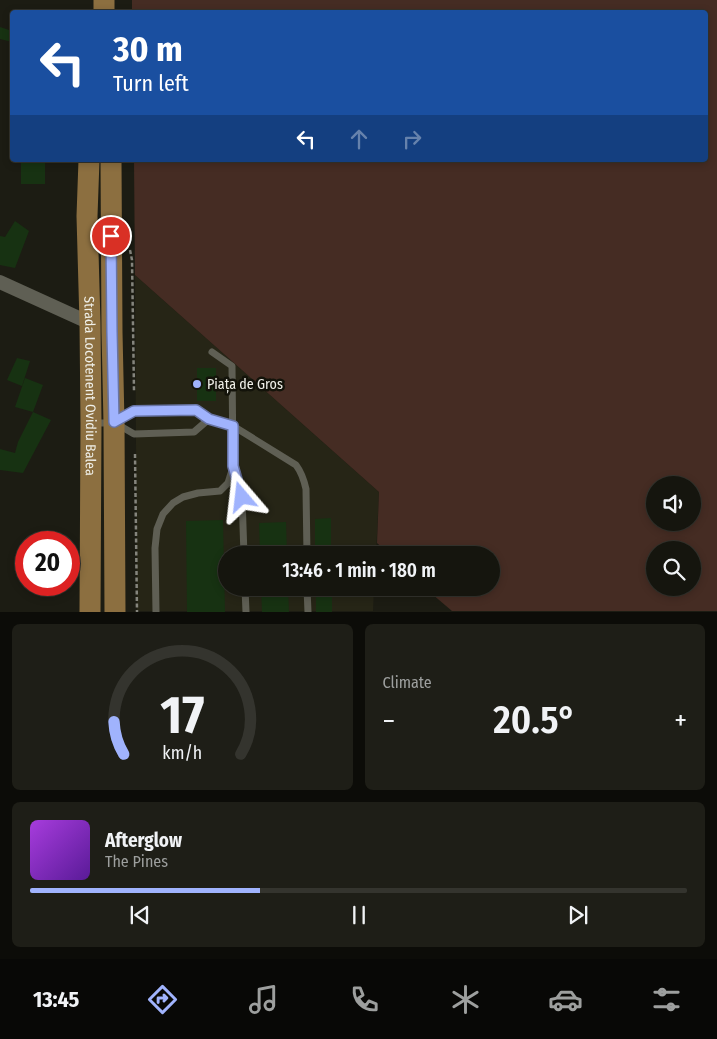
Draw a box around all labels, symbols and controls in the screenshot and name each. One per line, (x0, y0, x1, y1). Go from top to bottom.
text: 30 m (113, 28, 183, 70)
icon: left (30, 30, 95, 95)
text: Turn left (113, 70, 189, 97)
icon: left (292, 125, 320, 153)
icon: ahead (345, 125, 373, 153)
icon: right (398, 125, 426, 153)
pin (90, 215, 132, 257)
icon: arrive (97, 222, 125, 250)
street label: Strada Locotenent Ovidiu Balea (80, 296, 99, 476)
place label: Piața de Gros (207, 376, 283, 394)
marker: Piața de Gros (191, 378, 203, 390)
position arrow (215, 470, 267, 522)
map controls (646, 476, 701, 596)
button: sound (646, 476, 701, 531)
speed limit sign: 20 (15, 531, 80, 596)
button: search (646, 541, 701, 596)
text: 13:46 · 1 min · 180 m (282, 559, 436, 582)
text: Climate (383, 673, 432, 692)
text: 17 (160, 684, 204, 747)
text: 20.5° (493, 697, 576, 743)
text: − (383, 704, 395, 737)
text: + (674, 704, 687, 737)
text: km/h (162, 742, 202, 764)
text: Afterglow (105, 829, 182, 852)
text: The Pines (105, 852, 168, 871)
icon: previous (126, 901, 154, 929)
icon: pause (345, 901, 373, 929)
icon: next (564, 901, 592, 929)
icon: directions (145, 982, 180, 1017)
icon: music (246, 982, 281, 1017)
icon: phone (347, 982, 382, 1017)
icon: climate (448, 982, 483, 1017)
icon: car (548, 982, 583, 1017)
icon: filters (649, 982, 684, 1017)
text: 13:45 (33, 986, 79, 1013)

